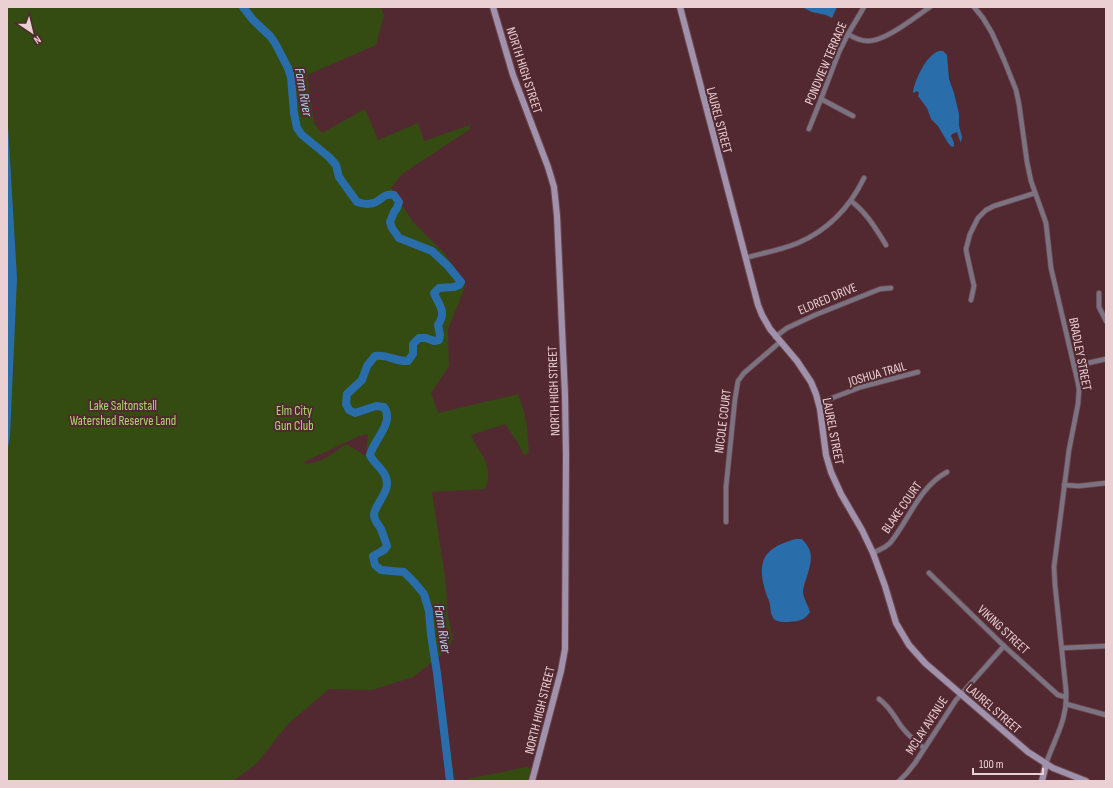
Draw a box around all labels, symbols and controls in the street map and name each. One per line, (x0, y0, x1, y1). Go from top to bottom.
north arrow (12, 12, 52, 52)
street label: PONDVIEW TERRACE (801, 19, 851, 107)
street label: NORTH HIGH STREET (503, 25, 546, 116)
text: N (31, 33, 44, 47)
water label: Farm River (291, 66, 316, 119)
street label: LAUREL STREET (703, 85, 736, 155)
street label: ELDRED DRIVE (795, 279, 859, 319)
street label: BRADLEY STREET (1065, 316, 1095, 392)
street label: NORTH HIGH STREET (544, 346, 564, 436)
street label: JOSHUA TRAIL (846, 358, 908, 390)
street label: NICOLE COURT (711, 388, 735, 454)
street label: LAUREL STREET (819, 396, 847, 466)
park label: Lake Saltonstall Watershed Reserve Land (70, 398, 176, 429)
park label: Elm City Gun Club (274, 403, 314, 434)
street label: BLAKE COURT (878, 479, 925, 537)
street label: VIKING STREET (974, 602, 1033, 658)
water label: Farm River (430, 604, 455, 656)
street label: NORTH HIGH STREET (521, 665, 559, 756)
street label: LAUREL STREET (962, 680, 1024, 737)
street label: MCLAY AVENUE (902, 693, 952, 758)
scale bar (973, 750, 1043, 776)
text: 100 m (979, 757, 1004, 772)

